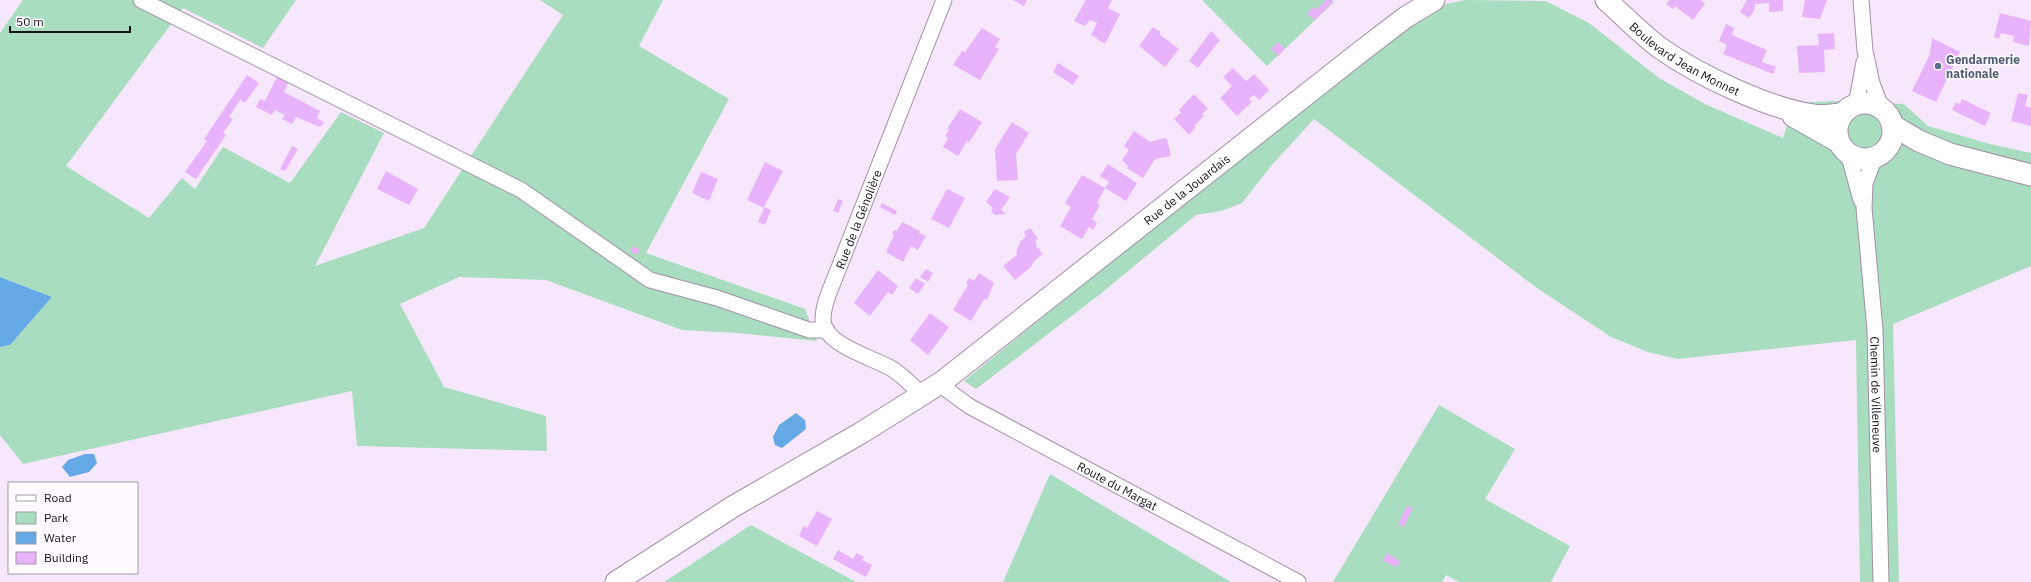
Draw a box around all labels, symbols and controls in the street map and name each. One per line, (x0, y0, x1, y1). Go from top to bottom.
scale bar (10, 8, 130, 34)
text: 50 m (16, 14, 44, 29)
street label: Boulevard Jean Monnet (1627, 19, 1742, 98)
place label: Gendarmerie nationale (1946, 52, 2020, 81)
marker: Gendarmerie nationale (1933, 61, 1943, 71)
street label: Rue de la Jouardais (1140, 150, 1233, 228)
street label: Rue de la Génolière (832, 167, 884, 271)
street label: Chemin de Villeneuve (1868, 336, 1885, 453)
street label: Route du Margat (1075, 458, 1160, 513)
legend (8, 482, 138, 574)
text: Road (44, 490, 72, 505)
text: Park (44, 510, 69, 525)
text: Water (44, 530, 77, 545)
text: Building (44, 550, 89, 565)

